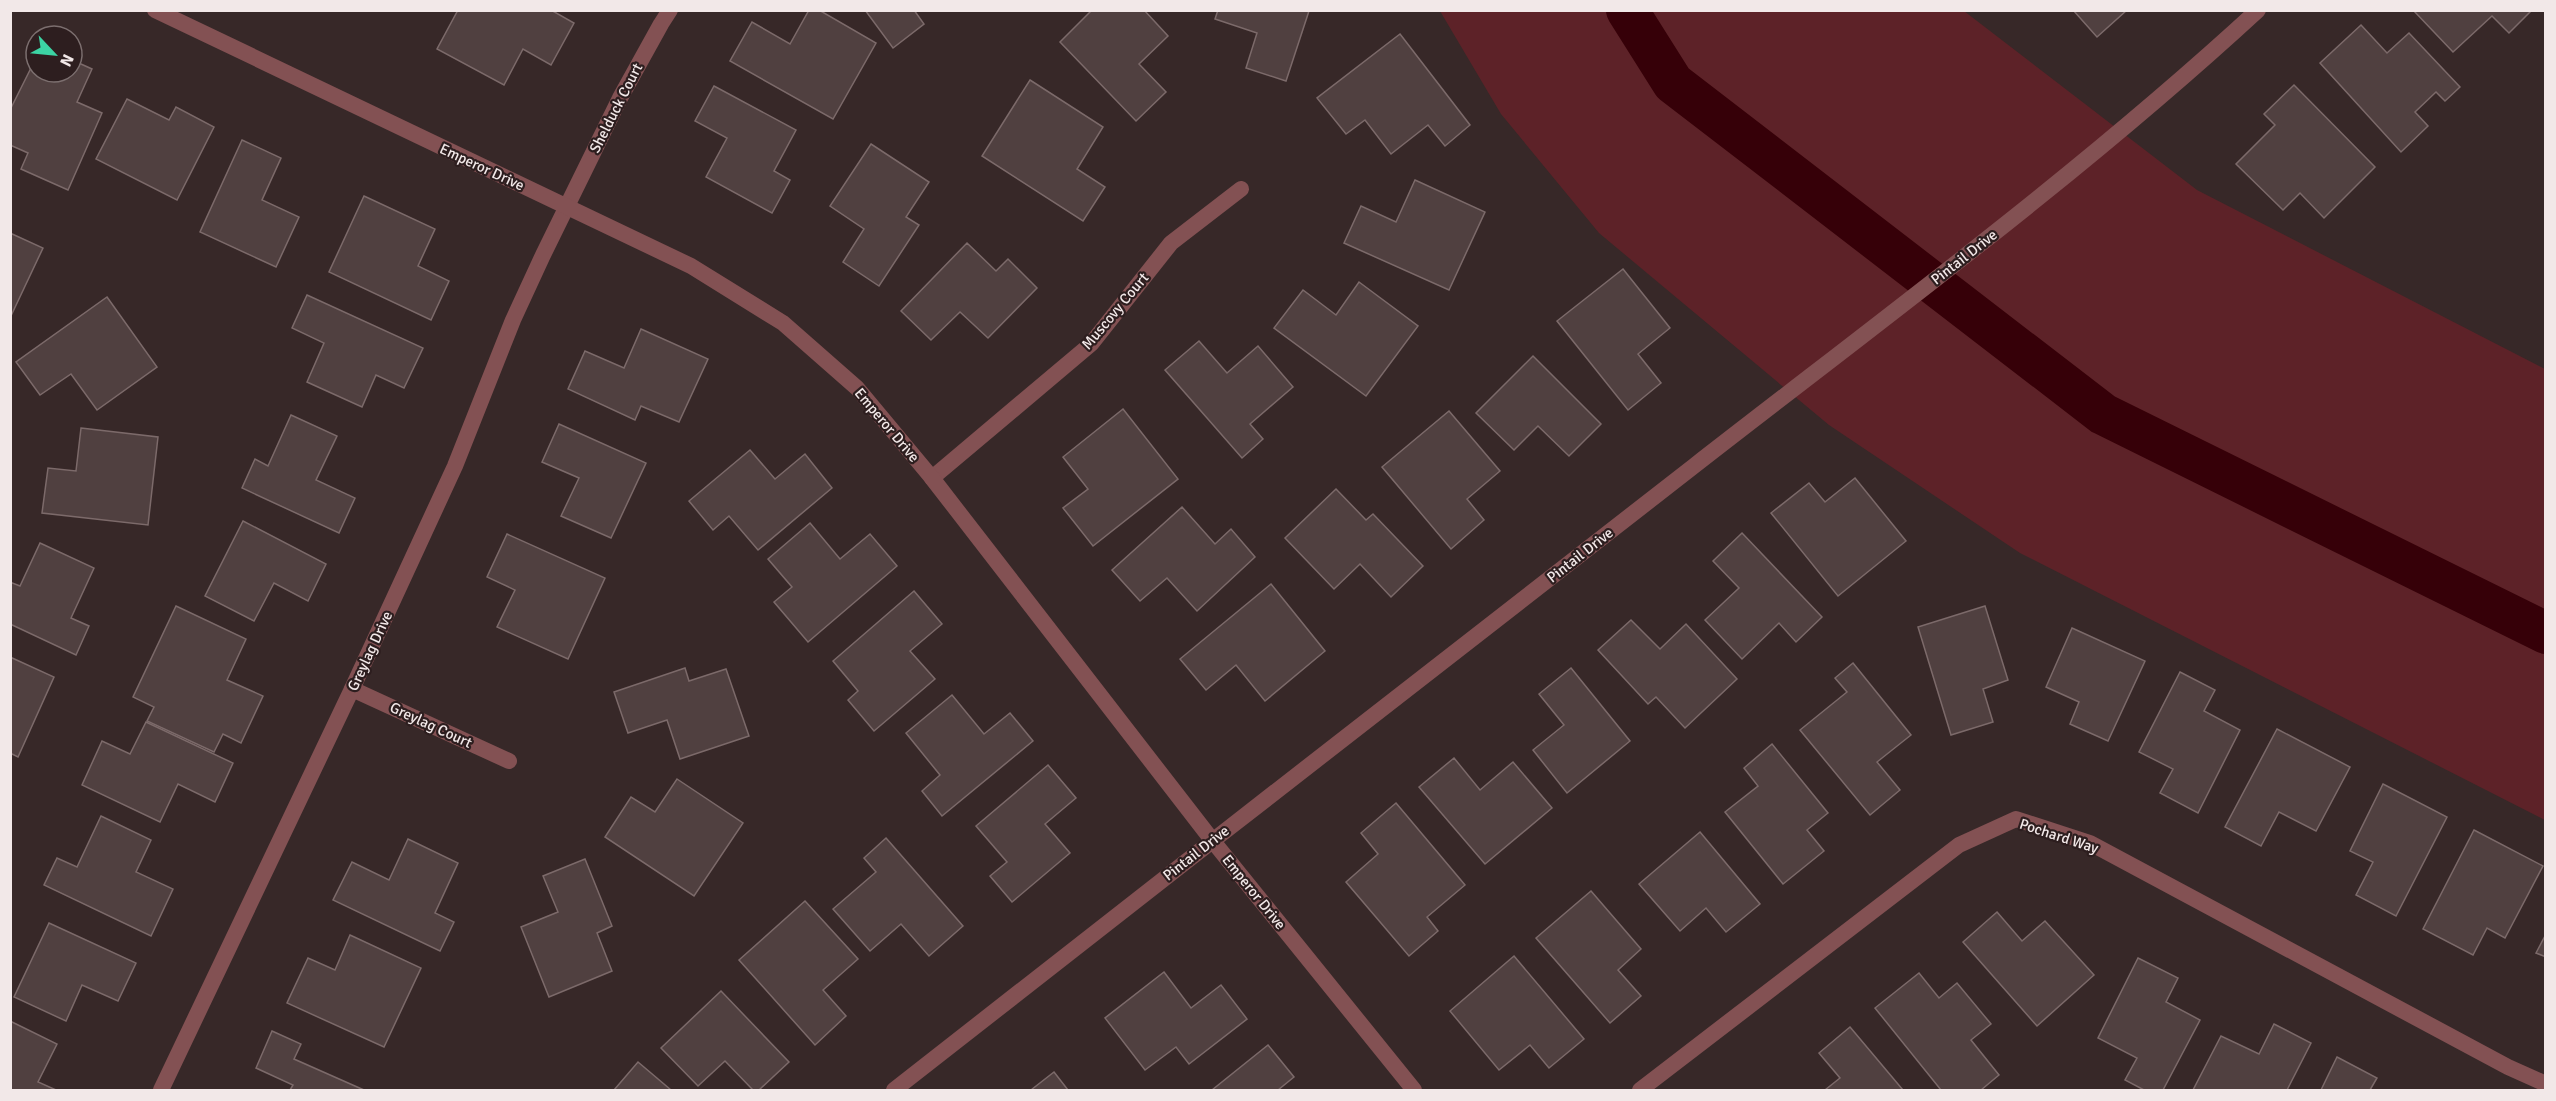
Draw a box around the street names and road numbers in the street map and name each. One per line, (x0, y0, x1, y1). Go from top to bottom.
street label: Shelduck Court (586, 60, 646, 156)
street label: Emperor Drive (437, 140, 527, 194)
street label: Pintail Drive (1927, 226, 2001, 288)
street label: Muscovy Court (1078, 269, 1152, 353)
street label: Emperor Drive (851, 384, 923, 466)
street label: Pintail Drive (1543, 524, 1617, 586)
street label: Greylag Drive (344, 608, 396, 694)
street label: Greylag Court (387, 698, 475, 752)
street label: Pochard Way (2017, 815, 2101, 857)
street label: Pintail Drive (1159, 822, 1233, 884)
street label: Emperor Drive (1218, 851, 1290, 933)

